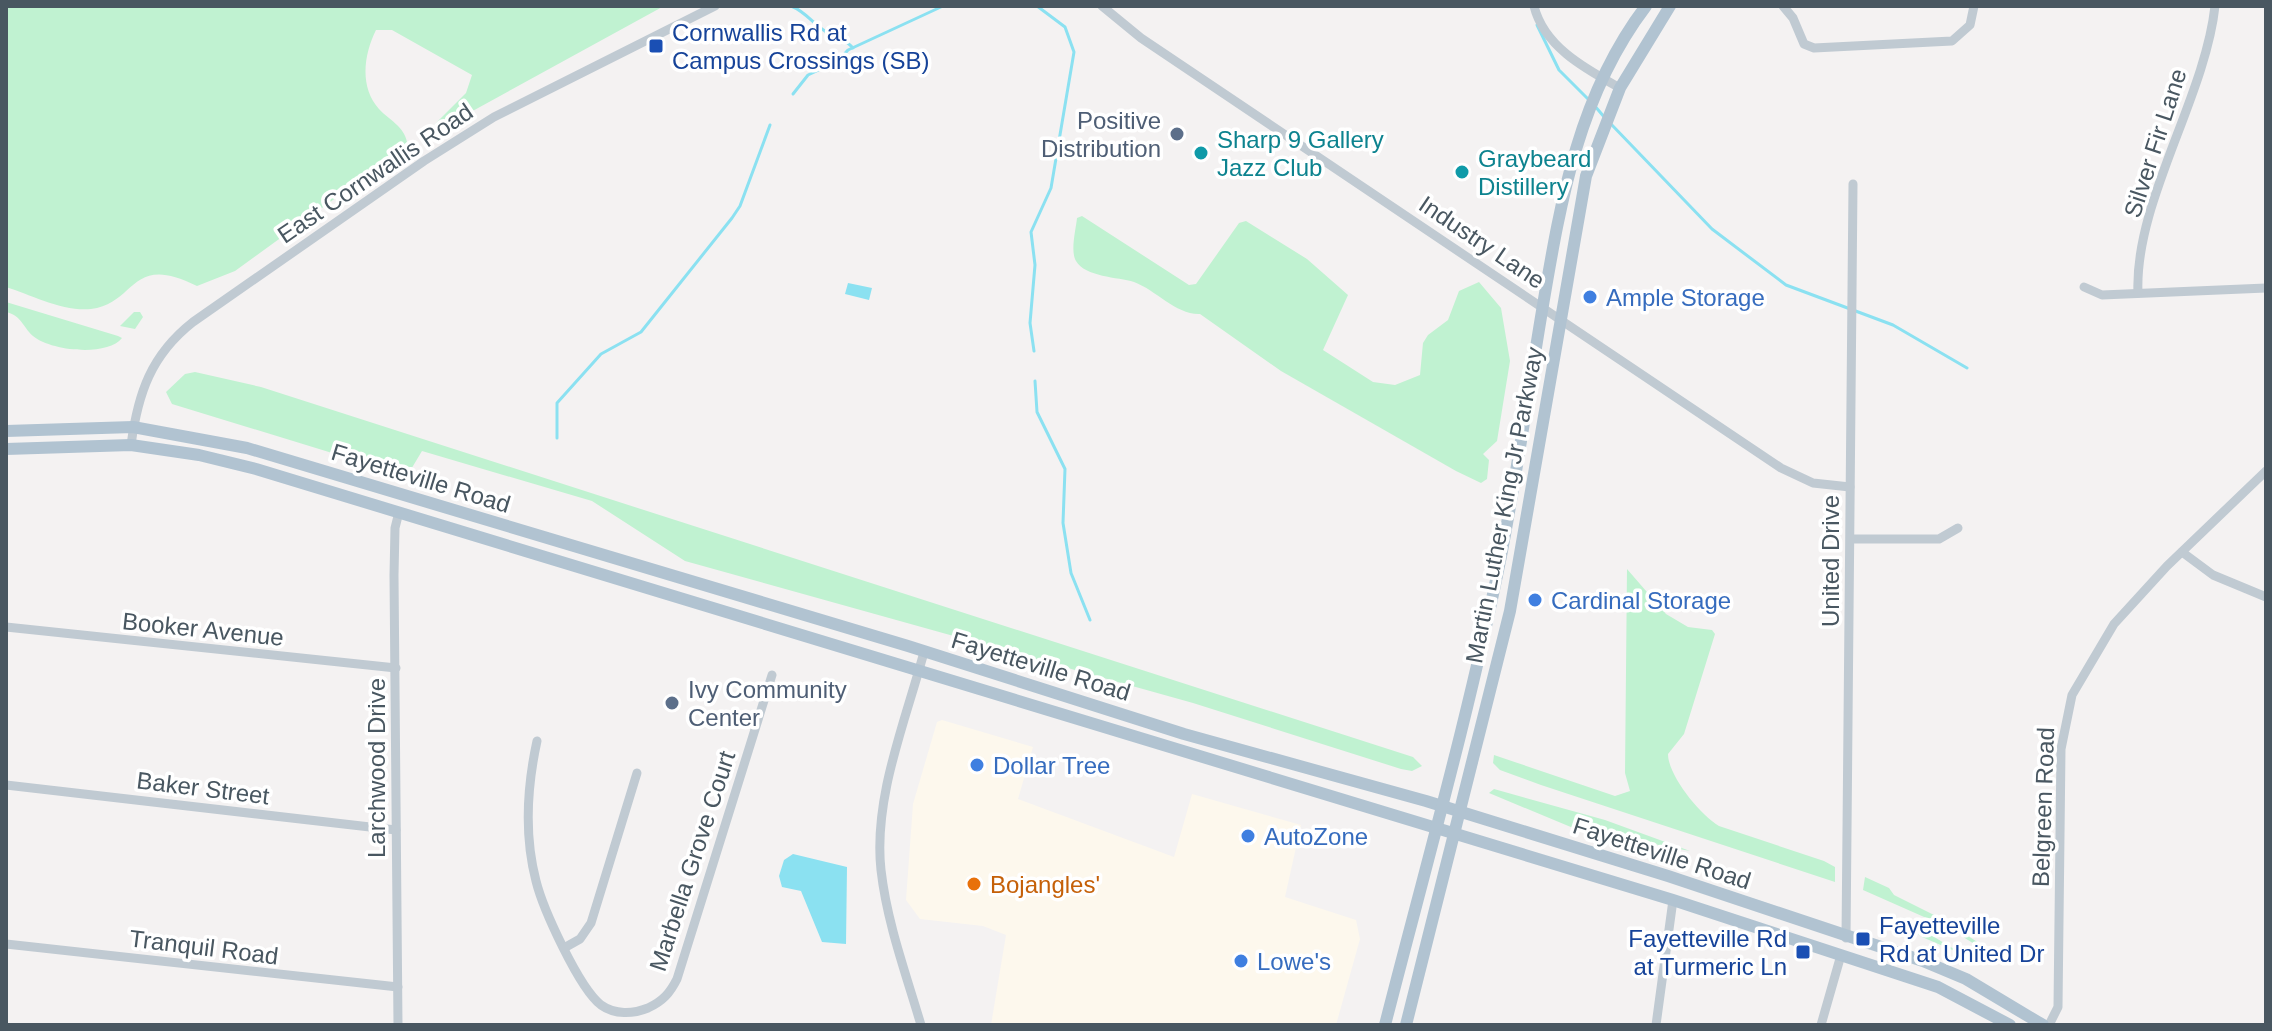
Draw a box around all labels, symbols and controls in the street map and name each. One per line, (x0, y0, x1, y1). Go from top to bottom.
place label: Cornwallis Rd at Campus Crossings (SB) (672, 19, 929, 74)
marker: Cornwallis Rd at Campus Crossings (SB) (647, 37, 665, 55)
street label: Silver Fir Lane (2118, 65, 2192, 221)
street label: East Cornwallis Road (272, 98, 478, 248)
place label: Positive Distribution (1041, 107, 1161, 162)
marker: Positive Distribution (1168, 125, 1186, 143)
place label: Sharp 9 Gallery Jazz Club (1217, 126, 1384, 181)
marker: Sharp 9 Gallery Jazz Club (1192, 144, 1210, 162)
place label: Graybeard Distillery (1478, 145, 1591, 200)
marker: Graybeard Distillery (1453, 163, 1471, 181)
street label: Industry Lane (1414, 190, 1550, 294)
place label: Ample Storage (1606, 284, 1765, 311)
marker: Ample Storage (1581, 288, 1599, 306)
street label: Martin Luther King Jr Parkway (1460, 345, 1548, 665)
street label: Fayetteville Road (328, 438, 514, 518)
street label: United Drive (1817, 495, 1844, 627)
place label: Cardinal Storage (1551, 587, 1731, 614)
marker: Cardinal Storage (1526, 591, 1544, 609)
street label: Booker Avenue (121, 607, 285, 651)
street label: Fayetteville Road (948, 626, 1134, 706)
place label: Ivy Community Center (688, 676, 847, 731)
street label: Larchwood Drive (363, 678, 390, 858)
marker: Ivy Community Center (663, 694, 681, 712)
street label: Belgreen Road (2027, 727, 2059, 887)
street label: Marbella Grove Court (644, 747, 740, 974)
place label: Dollar Tree (993, 752, 1110, 779)
marker: Dollar Tree (968, 756, 986, 774)
street label: Baker Street (135, 766, 271, 810)
street label: Fayetteville Road (1570, 812, 1754, 894)
place label: AutoZone (1264, 823, 1368, 850)
marker: AutoZone (1239, 827, 1257, 845)
place label: Bojangles' (990, 871, 1100, 898)
marker: Bojangles' (965, 875, 983, 893)
place label: Fayetteville Rd at United Dr (1879, 912, 2044, 967)
street label: Tranquil Road (128, 924, 280, 970)
place label: Fayetteville Rd at Turmeric Ln (1628, 925, 1787, 980)
marker: Fayetteville Rd at United Dr (1854, 930, 1872, 948)
marker: Fayetteville Rd at Turmeric Ln (1794, 943, 1812, 961)
place label: Lowe's (1257, 948, 1331, 975)
marker: Lowe's (1232, 952, 1250, 970)

